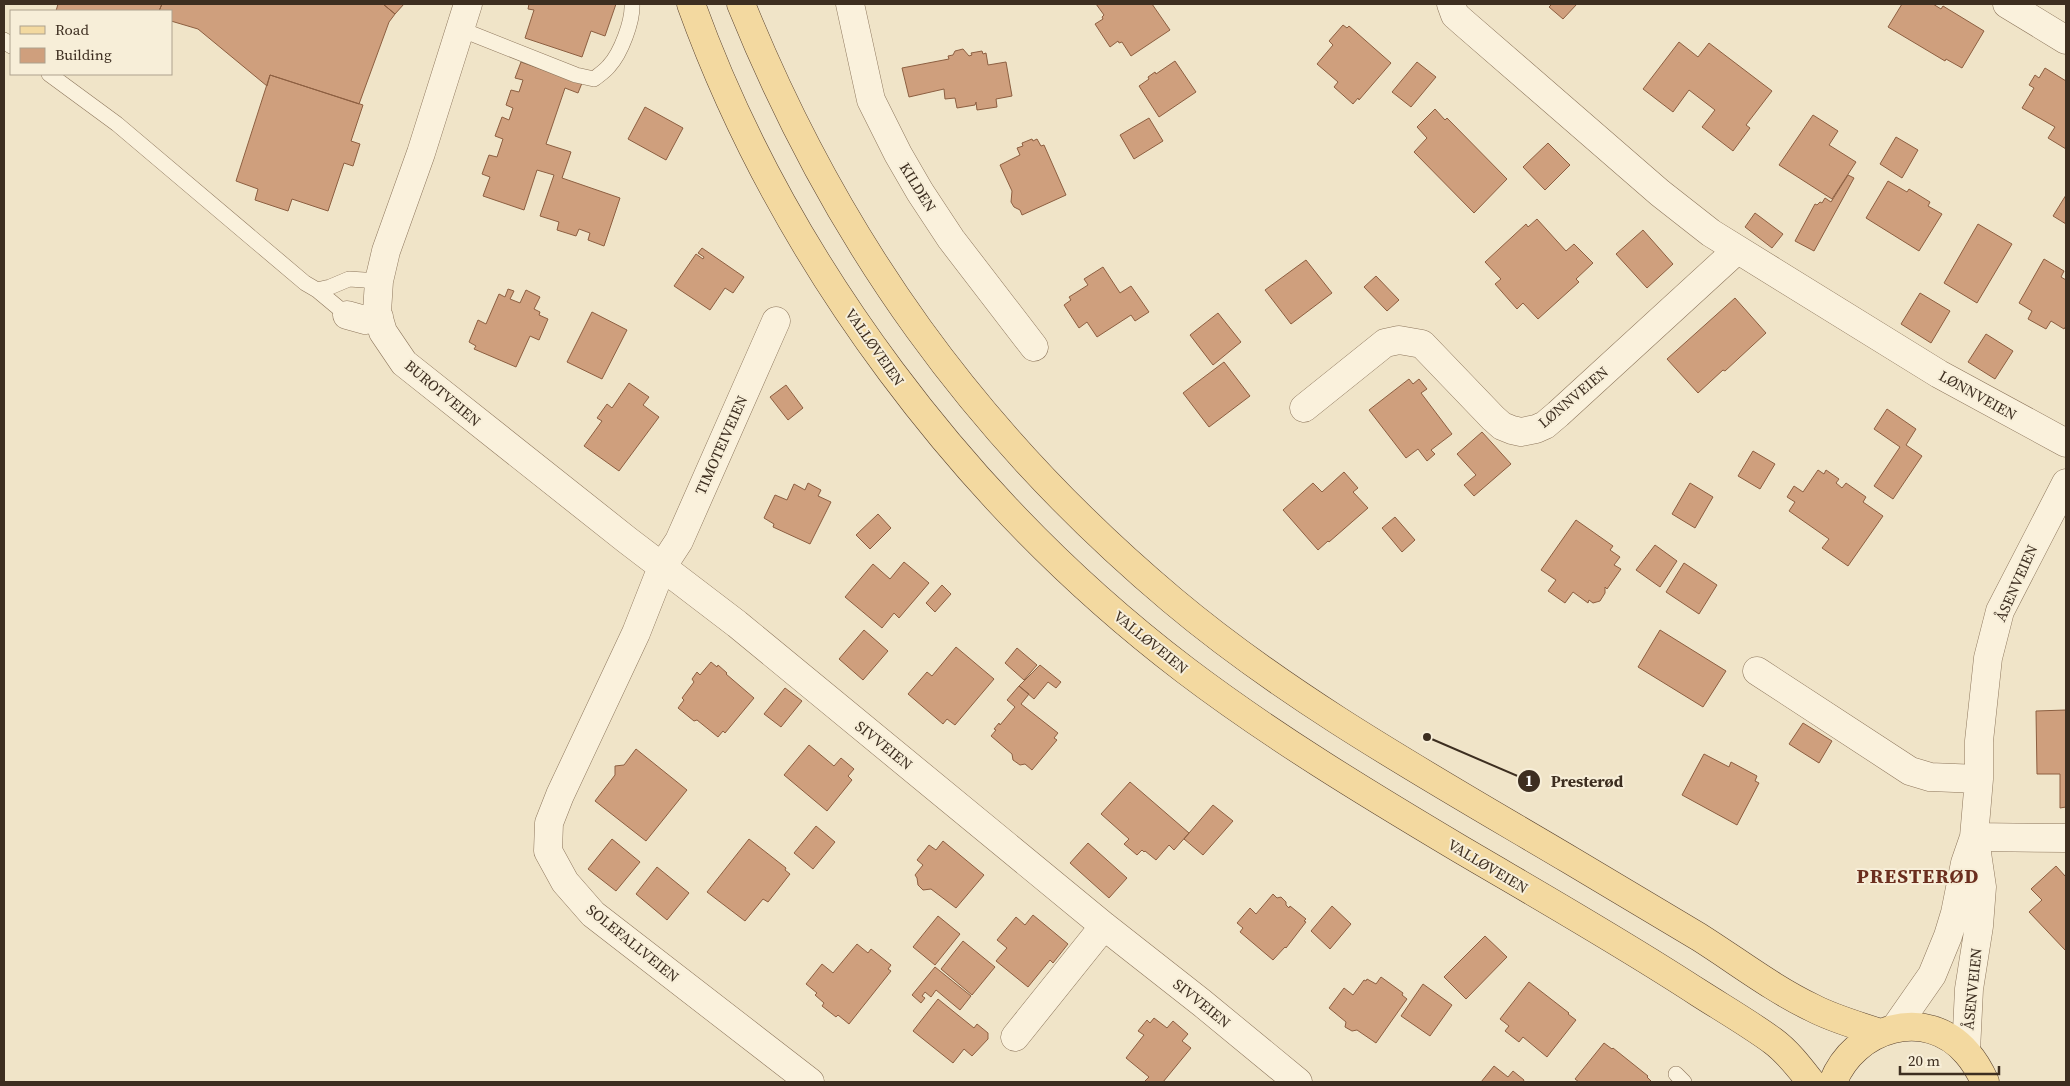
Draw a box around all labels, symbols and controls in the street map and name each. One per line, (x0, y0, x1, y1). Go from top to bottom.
legend (10, 10, 172, 75)
text: Road (55, 19, 89, 40)
text: Building (55, 44, 112, 65)
street label: KILDEN (895, 158, 941, 216)
street label: VALLØVEIEN (841, 304, 909, 390)
street label: BUROTVEIEN (400, 355, 486, 431)
street label: LØNNVEIEN (1533, 361, 1613, 433)
street label: LØNNVEIEN (1935, 365, 2021, 425)
street label: TIMOTEIVEIEN (690, 392, 752, 498)
street label: ÅSENVEIEN (1990, 541, 2042, 625)
street label: VALLØVEIEN (1109, 605, 1193, 679)
street label: SIVVEIEN (851, 715, 917, 775)
callout: Presterød (1516, 766, 1634, 797)
text: 1 (1525, 770, 1533, 791)
text: Presterød (1551, 770, 1624, 792)
street label: VALLØVEIEN (1444, 834, 1532, 898)
district label: PRESTERØD (1857, 862, 1979, 890)
street label: SOLEFALLVEIEN (582, 899, 684, 987)
street label: ÅSENVEIEN (1957, 947, 1987, 1031)
street label: SIVVEIEN (1169, 973, 1235, 1033)
scale bar (1900, 1044, 1999, 1076)
text: 20 m (1908, 1050, 1940, 1071)

